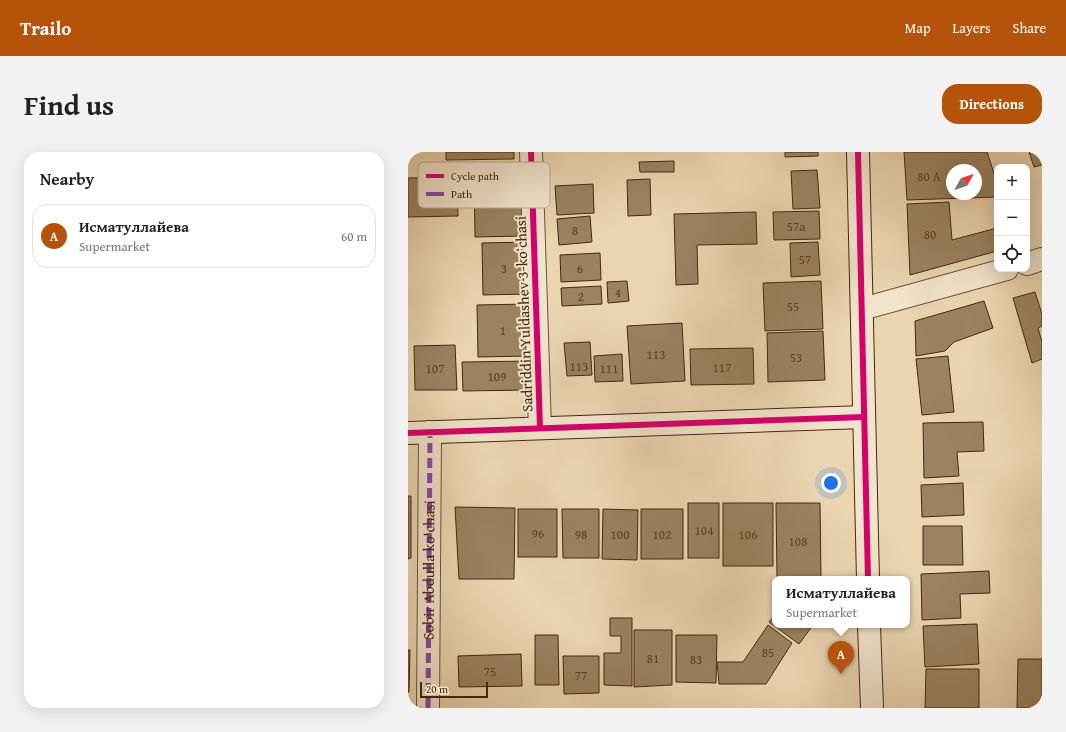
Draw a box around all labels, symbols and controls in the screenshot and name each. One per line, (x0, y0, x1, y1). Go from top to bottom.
text: Trailo (20, 14, 71, 42)
text: Map (905, 18, 931, 38)
text: Layers (953, 18, 991, 38)
text: Share (1013, 18, 1046, 38)
text: Find us (24, 84, 114, 125)
button: Directions (942, 84, 1042, 124)
legend (418, 162, 550, 208)
north arrow (946, 164, 982, 200)
map controls (994, 164, 1030, 272)
button: + (994, 164, 1030, 200)
text: Nearby (40, 166, 94, 191)
house number: 80 A (917, 167, 941, 186)
text: Cycle path (451, 168, 500, 184)
text: Path (451, 186, 473, 202)
button: − (994, 200, 1030, 236)
text: Исматуллайева (79, 216, 189, 237)
street label: Sadriddin Yuldashev 3-koʻchasi (510, 216, 537, 412)
house number: 57a (787, 217, 806, 236)
house number: 8 (572, 221, 578, 240)
house number: 80 (924, 225, 936, 244)
text: A (50, 227, 58, 246)
text: 60 m (341, 227, 367, 246)
button: locate (994, 236, 1030, 272)
text: Supermarket (79, 237, 150, 256)
house number: 57 (799, 250, 811, 269)
house number: 3 (501, 259, 507, 278)
house number: 6 (577, 259, 583, 278)
house number: 4 (615, 283, 621, 302)
house number: 2 (578, 287, 584, 306)
house number: 55 (787, 297, 799, 316)
house number: 1 (500, 321, 506, 340)
house number: 113 (647, 345, 665, 364)
house number: 53 (790, 348, 802, 367)
house number: 113 (570, 357, 588, 376)
house number: 117 (713, 358, 731, 377)
house number: 107 (426, 359, 444, 378)
house number: 111 (600, 359, 618, 378)
house number: 109 (488, 367, 506, 386)
your location (821, 473, 841, 493)
street label: Sobir Abdulla ko'chasi (417, 500, 440, 640)
house number: 104 (695, 521, 713, 540)
house number: 96 (532, 524, 544, 543)
house number: 98 (575, 525, 587, 544)
house number: 100 (611, 525, 629, 544)
house number: 102 (653, 525, 671, 544)
house number: 106 (739, 525, 757, 544)
house number: 108 (789, 532, 807, 551)
popup (772, 576, 910, 628)
text: Исматуллайева (786, 582, 896, 603)
text: Supermarket (786, 603, 857, 622)
pin: A (828, 641, 854, 674)
house number: 85 (762, 643, 774, 662)
house number: 81 (647, 649, 659, 668)
house number: 83 (690, 650, 702, 669)
house number: 75 (484, 662, 496, 681)
house number: 77 (575, 666, 587, 685)
scale bar (420, 680, 488, 699)
text: 20 m (426, 681, 448, 697)

